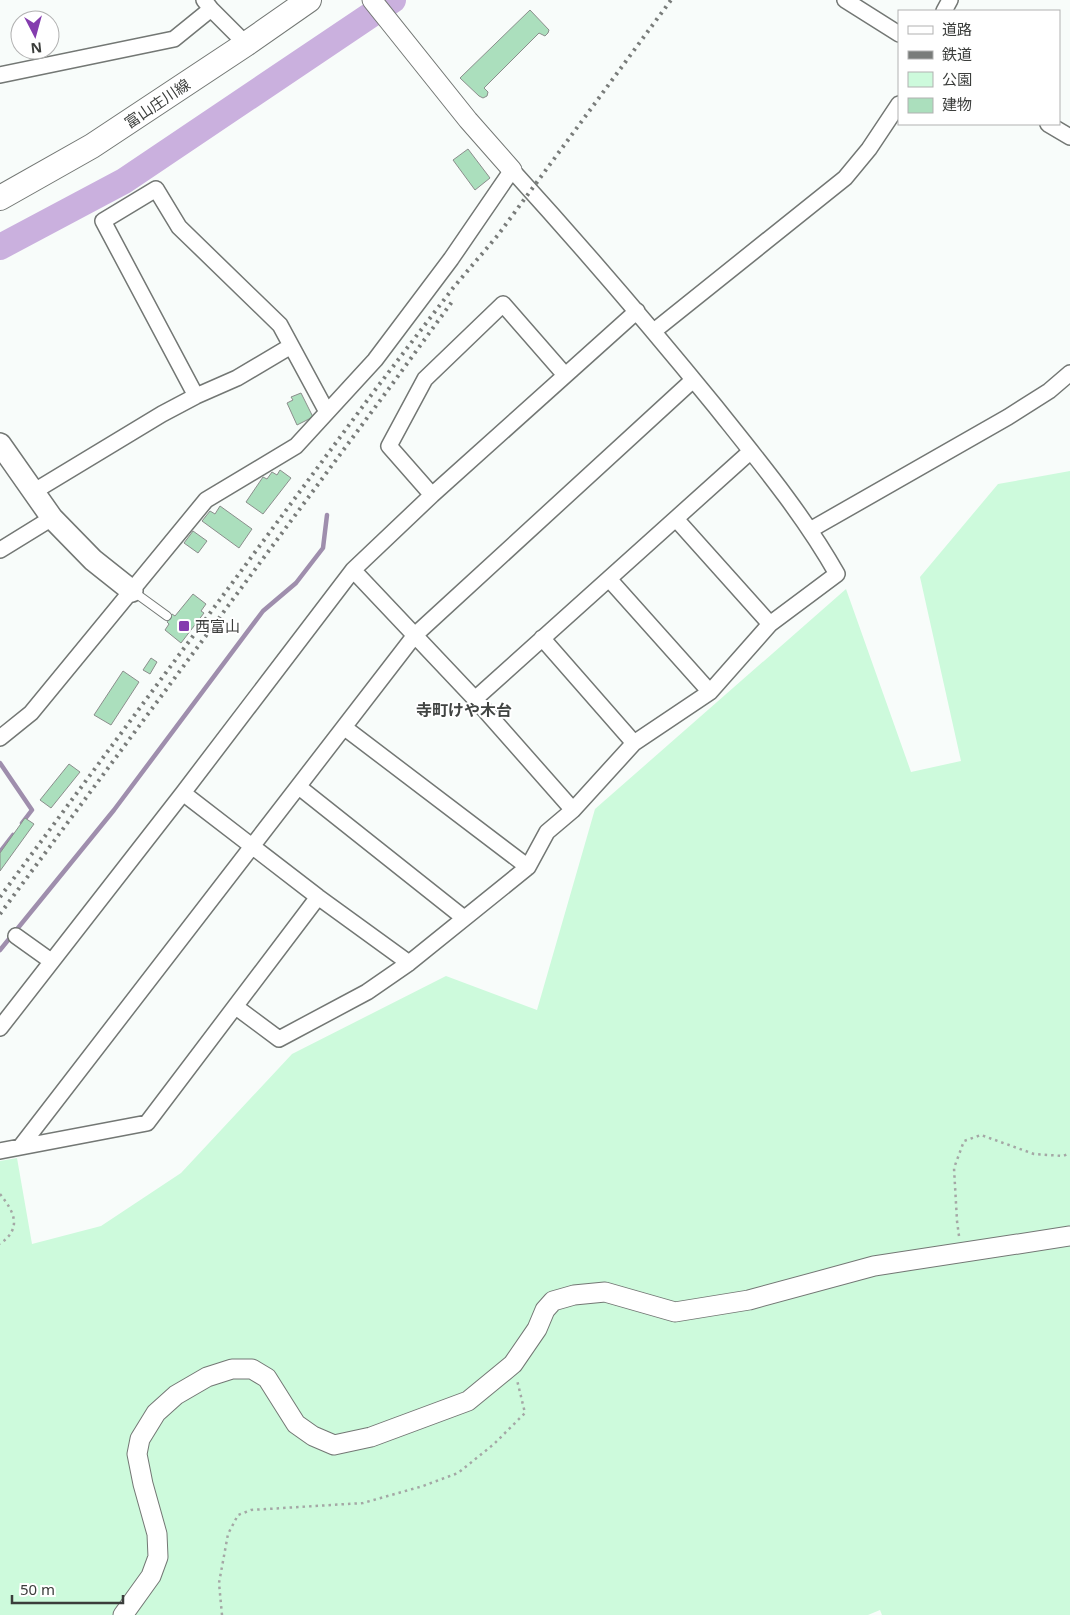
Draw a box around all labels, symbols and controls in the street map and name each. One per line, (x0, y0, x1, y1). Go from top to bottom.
north arrow (10, 10, 60, 60)
legend (898, 10, 1060, 125)
text: 道路 (942, 19, 972, 39)
text: N (30, 38, 43, 58)
text: 鉄道 (942, 44, 972, 64)
text: 公園 (942, 69, 972, 89)
street label: 富山庄川線 (120, 74, 194, 132)
text: 建物 (942, 94, 972, 114)
place label: 西富山 (195, 616, 240, 636)
marker: 西富山 (177, 619, 191, 633)
district label: 寺町けや木台 (416, 699, 512, 721)
scale bar (12, 1572, 124, 1604)
text: 50 m (20, 1579, 55, 1599)

